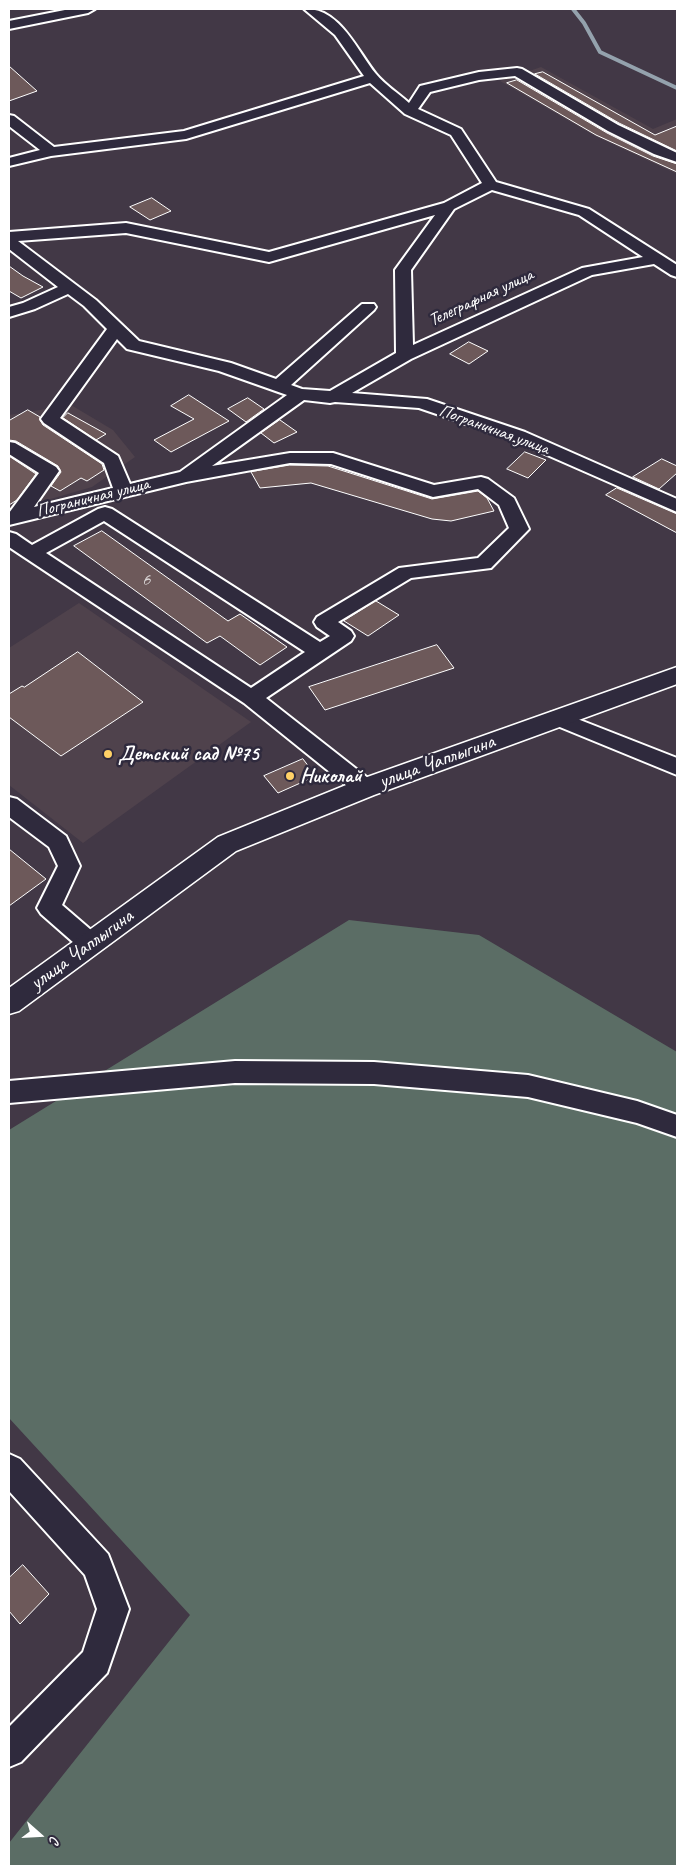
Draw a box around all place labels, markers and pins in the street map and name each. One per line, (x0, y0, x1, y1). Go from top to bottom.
place label: Детский сад №75 (118, 741, 259, 767)
marker: Детский сад №75 (102, 748, 114, 760)
place label: Николай (300, 763, 362, 789)
marker: Николай (284, 770, 296, 782)

